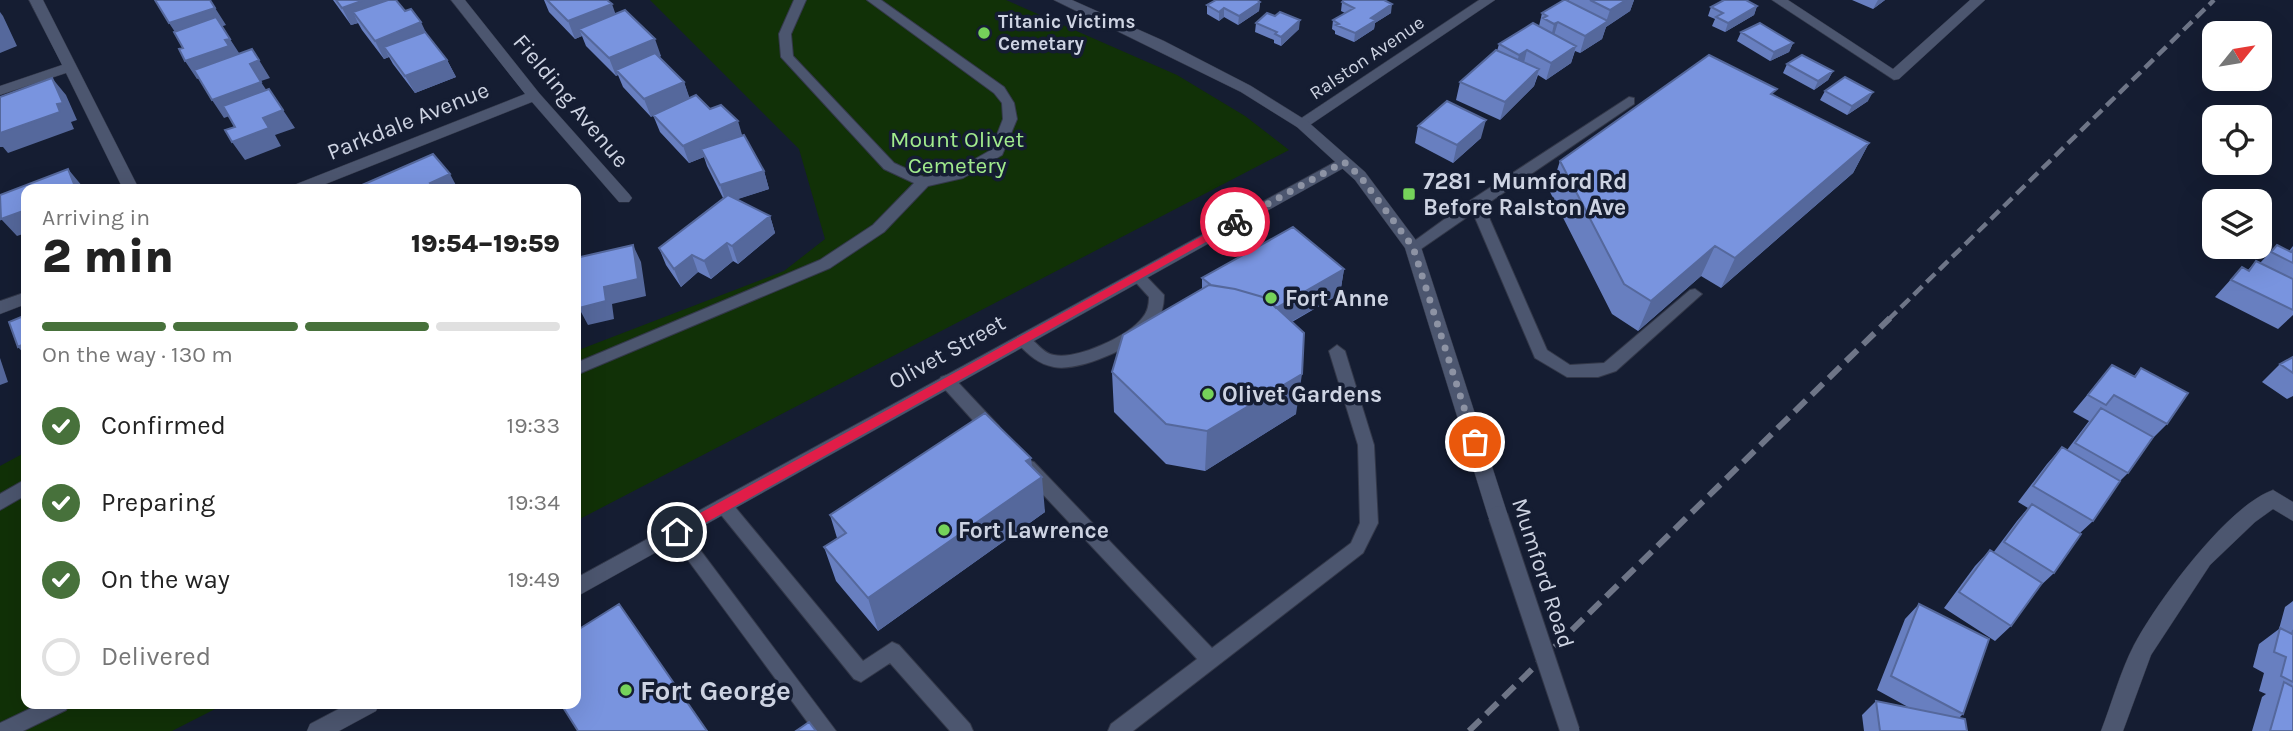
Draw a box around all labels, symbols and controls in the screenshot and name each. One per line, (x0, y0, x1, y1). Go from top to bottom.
place label: Titanic Victims Cemetary (998, 11, 1135, 55)
street label: Ralston Avenue (1306, 12, 1428, 104)
north arrow (2202, 21, 2272, 91)
map controls (2202, 21, 2272, 259)
marker: Titanic Victims Cemetary (976, 25, 992, 41)
street label: Fielding Avenue (507, 29, 635, 173)
street label: Parkdale Avenue (323, 76, 493, 166)
button: locate (2202, 105, 2272, 175)
park label: Mount Olivet Cemetery (890, 126, 1024, 179)
place label: 7281 - Mumford Rd Before Ralston Ave (1423, 168, 1627, 221)
marker: 7281 - Mumford Rd Before Ralston Ave (1401, 186, 1417, 202)
courier (1200, 187, 1270, 257)
button: layers (2202, 189, 2272, 259)
icon: bike (1216, 203, 1254, 241)
text: Arriving in (42, 204, 150, 231)
text: 19:54–19:59 (411, 228, 560, 259)
text: 2 min (42, 230, 174, 284)
place label: Fort Anne (1285, 285, 1389, 312)
marker: Fort Anne (1263, 290, 1279, 306)
street label: Olivet Street (884, 309, 1010, 395)
text: On the way · 130 m (42, 341, 233, 368)
place label: Olivet Gardens (1222, 381, 1382, 408)
marker: Olivet Gardens (1200, 386, 1216, 402)
icon: check (42, 407, 80, 445)
text: Confirmed (101, 410, 226, 441)
text: 19:33 (507, 412, 560, 439)
pin (1445, 412, 1505, 472)
icon: bag (1456, 423, 1494, 461)
icon: check (42, 484, 80, 522)
text: Preparing (101, 487, 215, 518)
text: 19:34 (507, 489, 560, 516)
street label: Mumford Road (1506, 495, 1580, 651)
pin (647, 502, 707, 562)
icon: home (658, 513, 696, 551)
place label: Fort Lawrence (958, 517, 1109, 544)
marker: Fort Lawrence (936, 522, 952, 538)
icon: check (42, 561, 80, 599)
text: On the way (101, 564, 230, 595)
text: 19:49 (508, 566, 560, 593)
text: Delivered (101, 641, 211, 672)
place label: Fort George (640, 674, 791, 707)
marker: Fort George (618, 682, 634, 698)

